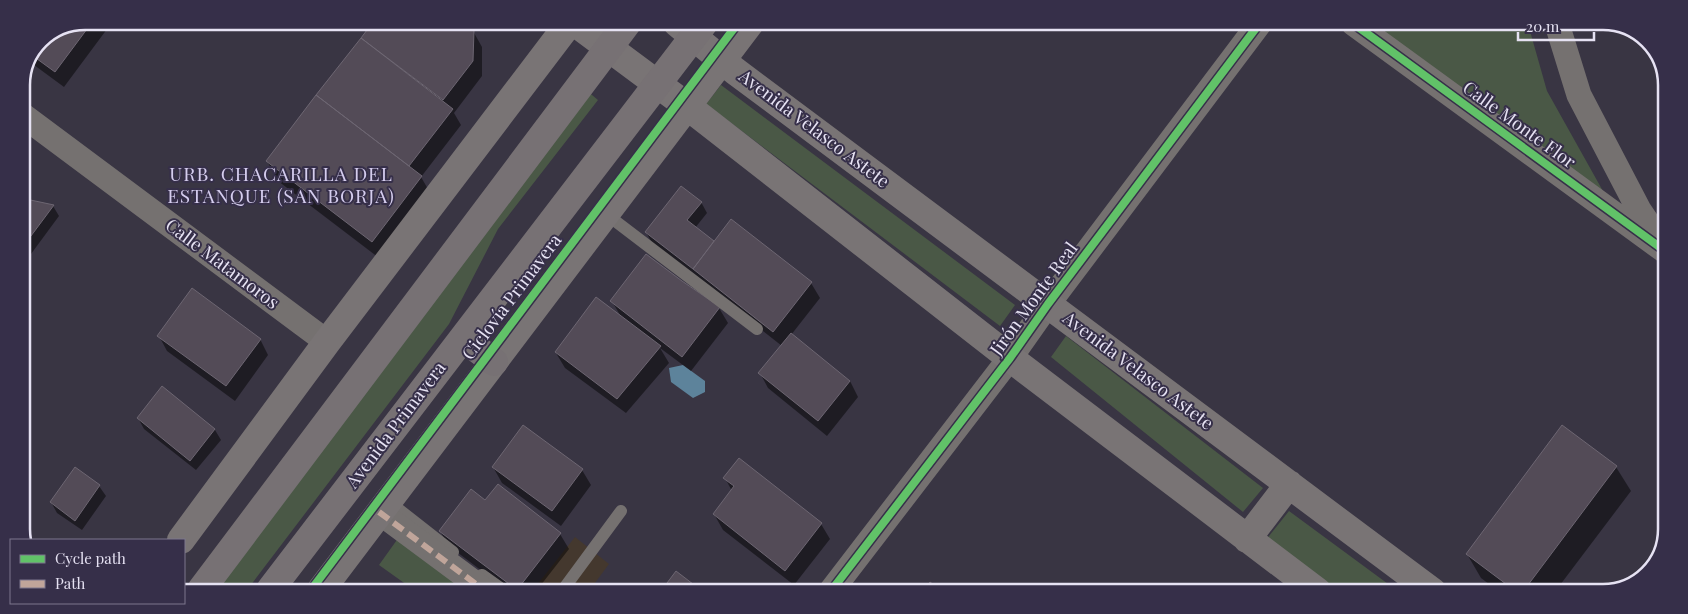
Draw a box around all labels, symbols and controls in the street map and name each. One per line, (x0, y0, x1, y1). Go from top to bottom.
scale bar (1518, 10, 1594, 42)
text: 20 m (1526, 16, 1560, 36)
street label: Avenida Velasco Astete (734, 63, 895, 193)
street label: Calle Monte Flor (1458, 75, 1581, 173)
district label: URB. CHACARILLA DEL ESTANQUE (SAN BORJA) (167, 160, 395, 208)
street label: Calle Matamoros (161, 213, 284, 314)
street label: Ciclovía Primavera (456, 229, 566, 364)
street label: Jirón Monte Real (983, 237, 1082, 361)
street label: Avenida Velasco Astete (1058, 305, 1219, 435)
street label: Avenida Primavera (339, 356, 451, 493)
legend (10, 539, 185, 604)
text: Cycle path (55, 548, 126, 568)
text: Path (55, 573, 85, 593)

